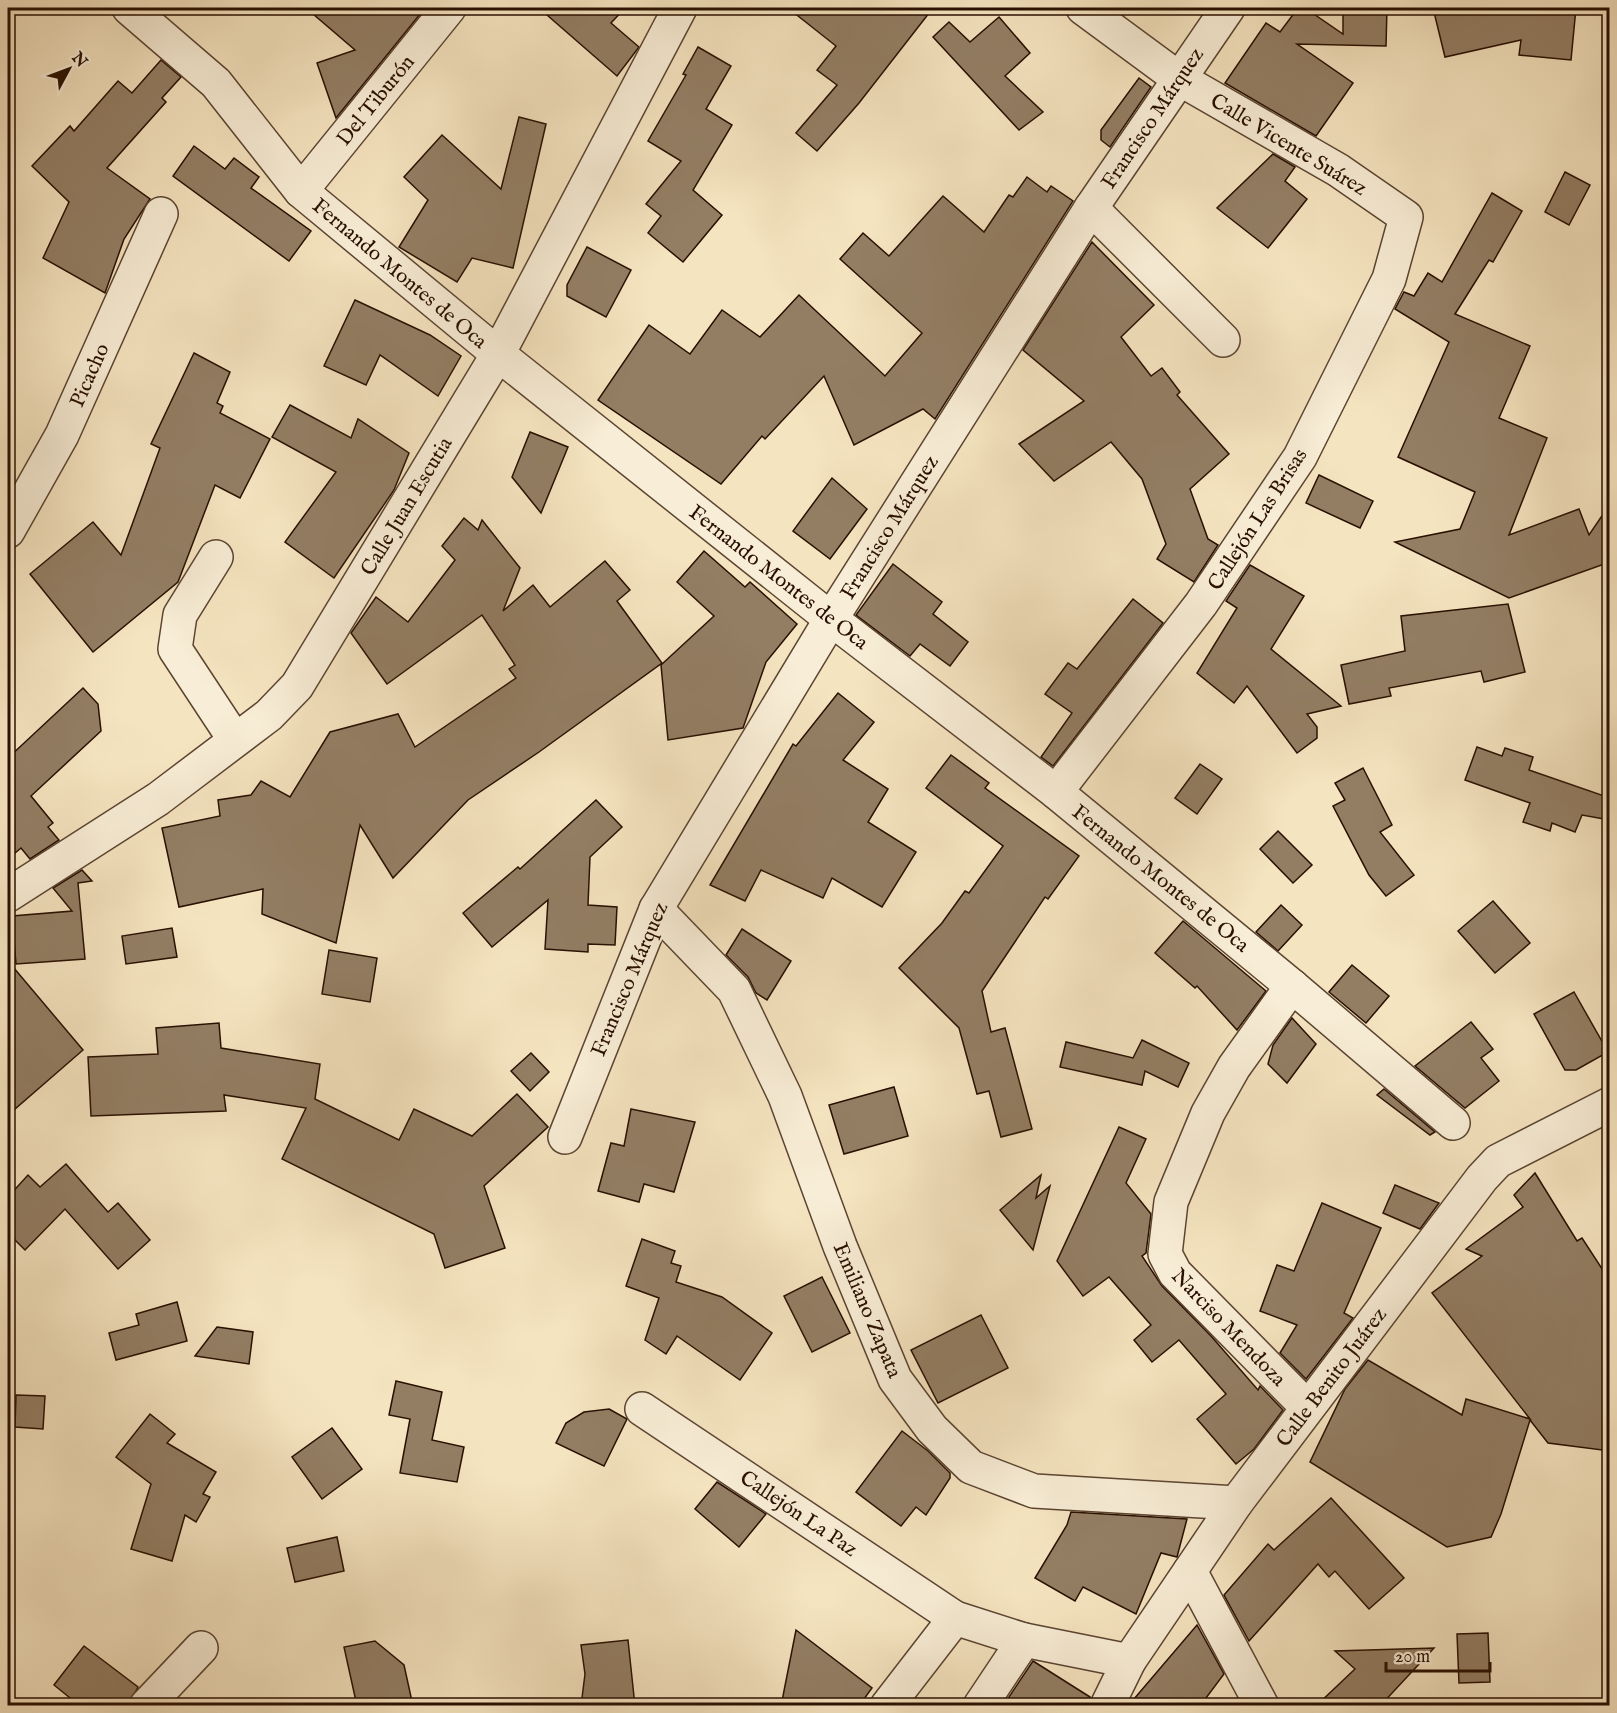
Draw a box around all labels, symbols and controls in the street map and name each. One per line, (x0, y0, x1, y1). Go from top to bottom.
north arrow (39, 39, 99, 99)
street label: Francisco Márquez (1096, 43, 1211, 195)
text: N (66, 48, 91, 72)
street label: Del Tiburón (331, 50, 421, 152)
street label: Calle Vicente Suárez (1205, 88, 1372, 203)
street label: Fernando Montes de Oca (306, 193, 493, 356)
street label: Picacho (64, 339, 116, 412)
street label: Calle Juan Escutia (355, 432, 460, 581)
street label: Callejón Las Brisas (1202, 444, 1314, 596)
street label: Francisco Márquez (835, 450, 946, 605)
street label: Fernando Montes de Oca (683, 500, 874, 657)
street label: Fernando Montes de Oca (1066, 799, 1255, 960)
street label: Francisco Márquez (586, 898, 675, 1061)
street label: Emiliano Zapata (826, 1239, 908, 1383)
street label: Narciso Mendoza (1165, 1263, 1292, 1393)
street label: Calle Benito Juárez (1271, 1302, 1394, 1453)
street label: Callejón La Paz (734, 1465, 863, 1564)
scale bar (1386, 1635, 1490, 1673)
text: 20 m (1395, 1646, 1430, 1669)

